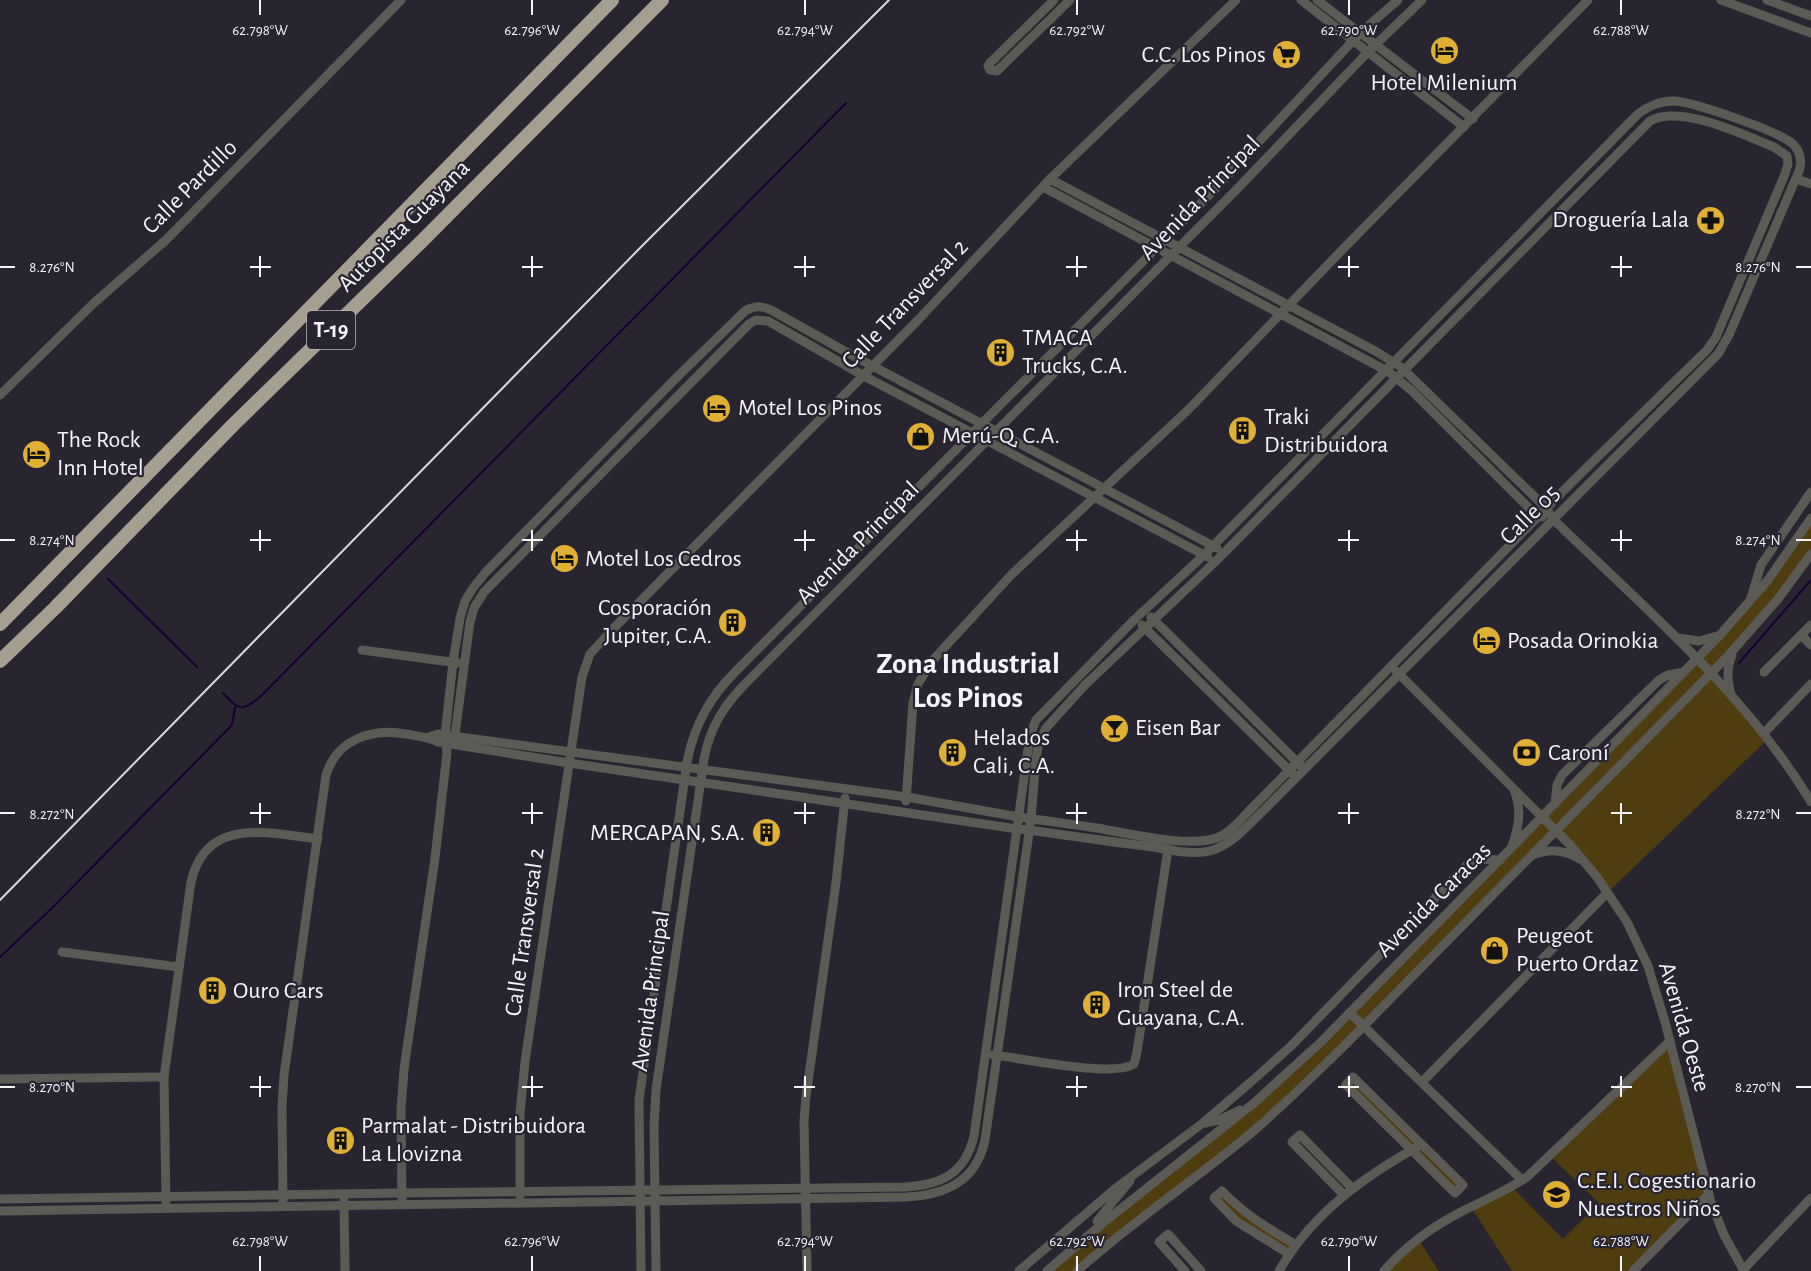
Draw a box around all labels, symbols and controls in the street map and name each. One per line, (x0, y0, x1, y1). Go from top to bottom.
text: 62.798°W (232, 23, 288, 38)
text: 62.796°W (504, 23, 560, 38)
text: 62.794°W (777, 23, 834, 38)
text: 62.792°W (1049, 23, 1105, 38)
text: 62.790°W (1321, 23, 1378, 38)
text: 62.788°W (1593, 23, 1649, 38)
hotel icon: Hotel Milenium (1428, 34, 1460, 66)
supermarket icon: C.C. Los Pinos (1271, 39, 1303, 71)
place label: C.C. Los Pinos (1142, 43, 1266, 67)
place label: Hotel Milenium (1370, 71, 1518, 95)
street label: Avenida Principal (1135, 131, 1265, 265)
street label: Calle Pardillo (138, 135, 242, 239)
street label: Autopista Guayana (333, 155, 475, 297)
pharmacy icon: Droguería Lala (1694, 204, 1726, 236)
place label: Droguería Lala (1552, 208, 1689, 232)
street label: Calle Transversal 2 (837, 235, 973, 373)
text: 8.276°N (29, 260, 75, 275)
text: 8.276°N (1735, 260, 1781, 275)
road number: T-19 (307, 311, 355, 349)
place label: TMACA Trucks, C.A. (1022, 326, 1128, 378)
building icon: TMACA Trucks, C.A. (985, 336, 1017, 368)
hotel icon: Motel Los Pinos (701, 392, 733, 424)
place label: Motel Los Pinos (738, 396, 882, 420)
place label: Traki Distribuidora (1264, 405, 1388, 457)
building icon: Traki Distribuidora (1227, 415, 1259, 447)
shop icon: Merú-Q, C.A. (905, 420, 937, 452)
place label: Merú-Q, C.A. (942, 424, 1060, 448)
place label: The Rock Inn Hotel (57, 428, 144, 480)
hotel icon: The Rock Inn Hotel (20, 438, 52, 470)
street label: Avenida Principal (792, 477, 924, 609)
street label: Calle 05 (1496, 481, 1564, 549)
text: 8.274°N (29, 533, 75, 548)
text: 8.274°N (1735, 533, 1781, 548)
hotel icon: Motel Los Cedros (548, 543, 580, 575)
place label: Motel Los Cedros (585, 547, 742, 571)
place label: Cosporación Jupiter, C.A. (598, 596, 712, 648)
building icon: Cosporación Jupiter, C.A. (717, 606, 749, 638)
hotel icon: Posada Orinokia (1470, 625, 1502, 657)
place label: Posada Orinokia (1507, 629, 1659, 653)
district label: Zona Industrial Los Pinos (876, 649, 1060, 713)
bar icon: Eisen Bar (1098, 712, 1130, 744)
place label: Eisen Bar (1135, 716, 1220, 740)
place label: Helados Cali, C.A. (973, 726, 1055, 778)
building icon: Helados Cali, C.A. (936, 736, 968, 768)
bank icon: Caroní (1511, 737, 1543, 769)
place label: Caroní (1548, 741, 1609, 765)
text: 8.272°N (29, 807, 75, 822)
text: 8.272°N (1735, 807, 1781, 822)
building icon: MERCAPAN, S.A. (750, 817, 782, 849)
place label: MERCAPAN, S.A. (590, 821, 745, 845)
street label: Avenida Caracas (1372, 838, 1496, 962)
street label: Calle Transversal 2 (501, 846, 549, 1018)
street label: Avenida Principal (628, 909, 674, 1073)
place label: Peugeot Puerto Ordaz (1516, 924, 1639, 976)
shop icon: Peugeot Puerto Ordaz (1479, 934, 1511, 966)
street label: Avenida Oeste (1654, 960, 1714, 1094)
building icon: Ouro Cars (196, 975, 228, 1007)
place label: Iron Steel de Guayana, C.A. (1117, 978, 1245, 1030)
place label: Ouro Cars (233, 979, 324, 1003)
building icon: Iron Steel de Guayana, C.A. (1080, 988, 1112, 1020)
text: 8.270°N (29, 1080, 75, 1095)
text: 8.270°N (1735, 1080, 1781, 1095)
place label: Parmalat - Distribuidora La Llovizna (361, 1114, 586, 1166)
building icon: Parmalat - Distribuidora La Llovizna (324, 1124, 356, 1156)
place label: C.E.I. Cogestionario Nuestros Niños (1577, 1169, 1756, 1221)
school or university icon: C.E.I. Cogestionario Nuestros Niños (1540, 1179, 1572, 1211)
text: 62.798°W (232, 1234, 288, 1249)
text: 62.796°W (504, 1234, 560, 1249)
text: 62.794°W (777, 1234, 834, 1249)
text: 62.792°W (1049, 1234, 1105, 1249)
text: 62.790°W (1321, 1234, 1378, 1249)
text: 62.788°W (1593, 1234, 1649, 1249)

